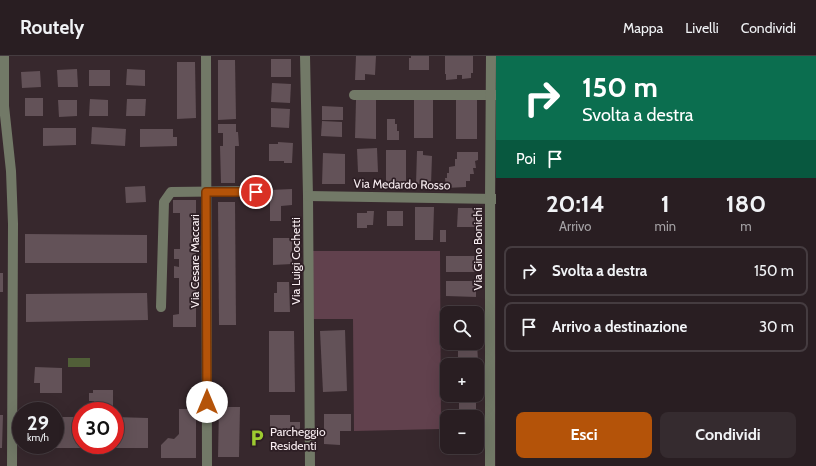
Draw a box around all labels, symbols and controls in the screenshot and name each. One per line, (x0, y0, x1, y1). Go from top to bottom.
text: Routely (20, 16, 84, 39)
text: Mappa (623, 19, 663, 37)
text: Livelli (685, 19, 719, 37)
text: Condividi (741, 19, 796, 37)
text: 150 m (582, 70, 658, 104)
icon: right (516, 72, 568, 124)
text: Svolta a destra (582, 104, 693, 126)
icon: arrive (544, 148, 566, 170)
text: Poi (516, 150, 536, 168)
pin (239, 175, 273, 209)
street label: Via Medardo Rosso (353, 176, 451, 192)
icon: arrive (245, 181, 267, 203)
text: 20:14 (546, 189, 605, 218)
text: 1 (661, 189, 670, 218)
text: 180 (726, 189, 766, 218)
street label: Via Gino Bonichi (470, 208, 485, 290)
street label: Via Cesare Maccari (187, 214, 202, 308)
street label: Via Luigi Cochetti (288, 217, 303, 305)
text: Arrivo (559, 218, 591, 234)
text: min (654, 218, 676, 234)
text: m (740, 218, 752, 234)
icon: right (518, 260, 540, 282)
text: Svolta a destra (552, 262, 647, 280)
text: 150 m (754, 262, 794, 280)
map controls (440, 306, 484, 454)
button: search (440, 306, 484, 350)
icon: arrive (518, 316, 540, 338)
text: Arrivo a destinazione (552, 318, 687, 336)
text: 30 m (759, 318, 794, 336)
button: + (440, 358, 484, 402)
position arrow (186, 381, 228, 423)
speed limit sign: 30 (72, 402, 124, 454)
button: − (440, 410, 484, 454)
text: 29 (27, 411, 49, 435)
button: Esci (516, 412, 652, 458)
button: Condividi (660, 412, 796, 458)
place label: Parcheggio Residenti (270, 424, 326, 453)
parking icon: Parcheggio Residenti (247, 428, 267, 448)
text: km/h (27, 431, 49, 444)

